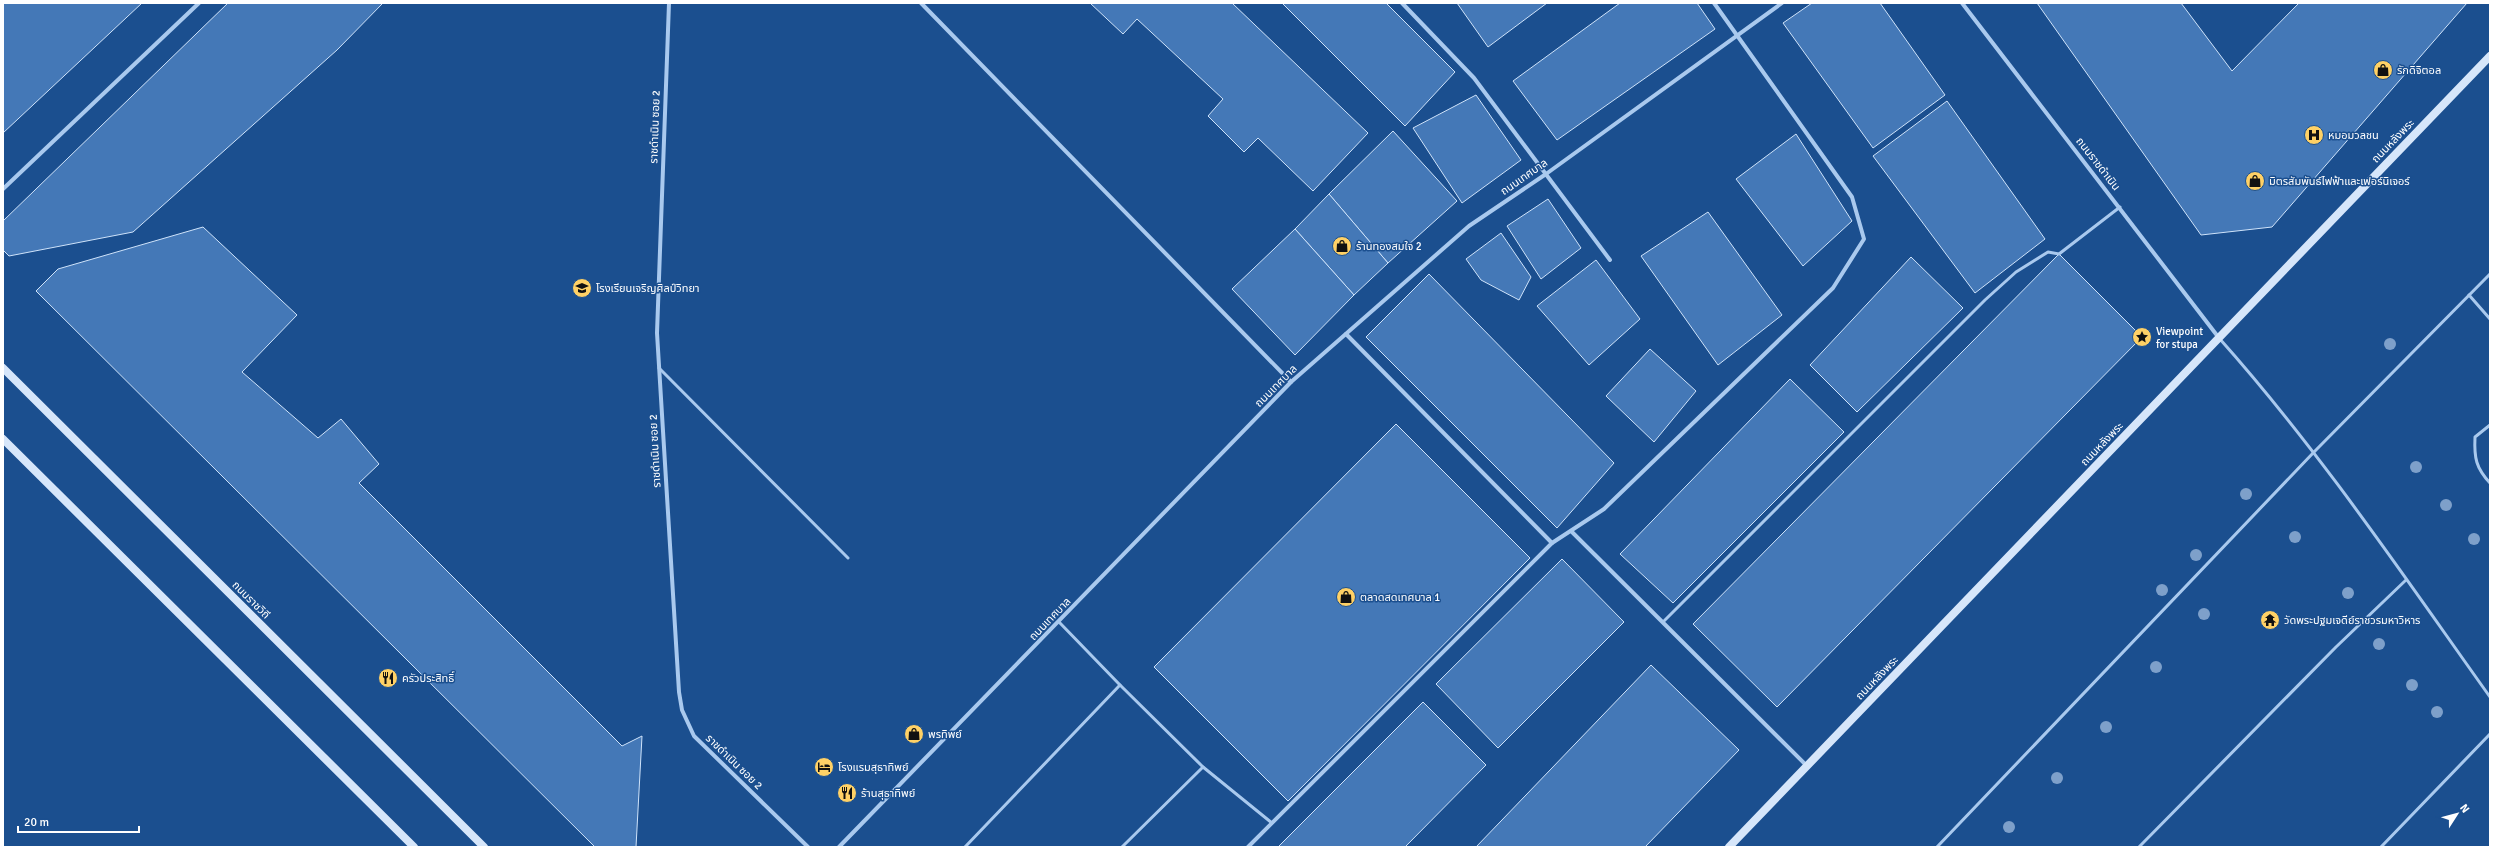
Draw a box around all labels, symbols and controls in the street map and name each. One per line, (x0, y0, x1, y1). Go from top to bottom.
shop icon: รักดิจิตอล (2372, 59, 2394, 81)
place label: รักดิจิตอล (2397, 64, 2441, 77)
street label: ราชดำเนิน ซอย 2 (647, 90, 663, 164)
street label: ถนนหลังพระ (2369, 116, 2417, 165)
hospital icon: หมอมวลชน (2303, 124, 2325, 146)
place label: หมอมวลชน (2328, 129, 2379, 142)
street label: ถนนราชดำเนิน (2073, 135, 2123, 193)
street label: ถนนเทศบาล (1498, 156, 1550, 198)
shop icon: มิตรสัมพันธ์ไฟฟ้าและเฟอร์นิเจอร์ (2244, 170, 2266, 192)
place label: มิตรสัมพันธ์ไฟฟ้าและเฟอร์นิเจอร์ (2269, 175, 2410, 188)
shop icon: ร้านทองสมใจ 2 (1331, 235, 1353, 257)
place label: ร้านทองสมใจ 2 (1356, 240, 1422, 253)
school or university icon: โรงเรียนเจริญศิลป์วิทยา (571, 277, 593, 299)
place label: โรงเรียนเจริญศิลป์วิทยา (596, 282, 699, 295)
place label: Viewpoint for stupa (2156, 325, 2203, 351)
place icon: Viewpoint for stupa (2131, 326, 2153, 348)
street label: ถนนเทศบาล (1252, 362, 1300, 410)
street label: ราชดำเนิน ซอย 2 (647, 414, 663, 488)
street label: ถนนหลังพระ (2078, 419, 2126, 468)
street label: ถนนราชวิถี (229, 578, 273, 622)
shop icon: ตลาดสดเทศบาล 1 (1335, 586, 1357, 608)
place label: ตลาดสดเทศบาล 1 (1360, 591, 1440, 604)
street label: ถนนเทศบาล (1026, 595, 1074, 643)
temple icon: วัดพระปฐมเจดีย์ราชวรมหาวิหาร (2259, 609, 2281, 631)
place label: วัดพระปฐมเจดีย์ราชวรมหาวิหาร (2284, 614, 2420, 627)
street label: ถนนหลังพระ (1853, 653, 1901, 702)
restaurant icon: ครัวประสิทธิ์ (377, 667, 399, 689)
place label: ครัวประสิทธิ์ (402, 671, 454, 685)
shop icon: พรทิพย์ (903, 723, 925, 745)
place label: พรทิพย์ (928, 728, 962, 741)
street label: ราชดำเนิน ซอย 2 (703, 732, 765, 792)
hotel icon: โรงแรมสุธาทิพย์ (813, 756, 835, 778)
place label: โรงแรมสุธาทิพย์ (838, 761, 909, 774)
restaurant icon: ร้านสุธาทิพย์ (836, 782, 858, 804)
place label: ร้านสุธาทิพย์ (861, 787, 915, 800)
north arrow (2437, 794, 2477, 834)
text: N (2457, 801, 2472, 815)
scale bar (18, 808, 139, 834)
text: 20 m (24, 815, 49, 830)

